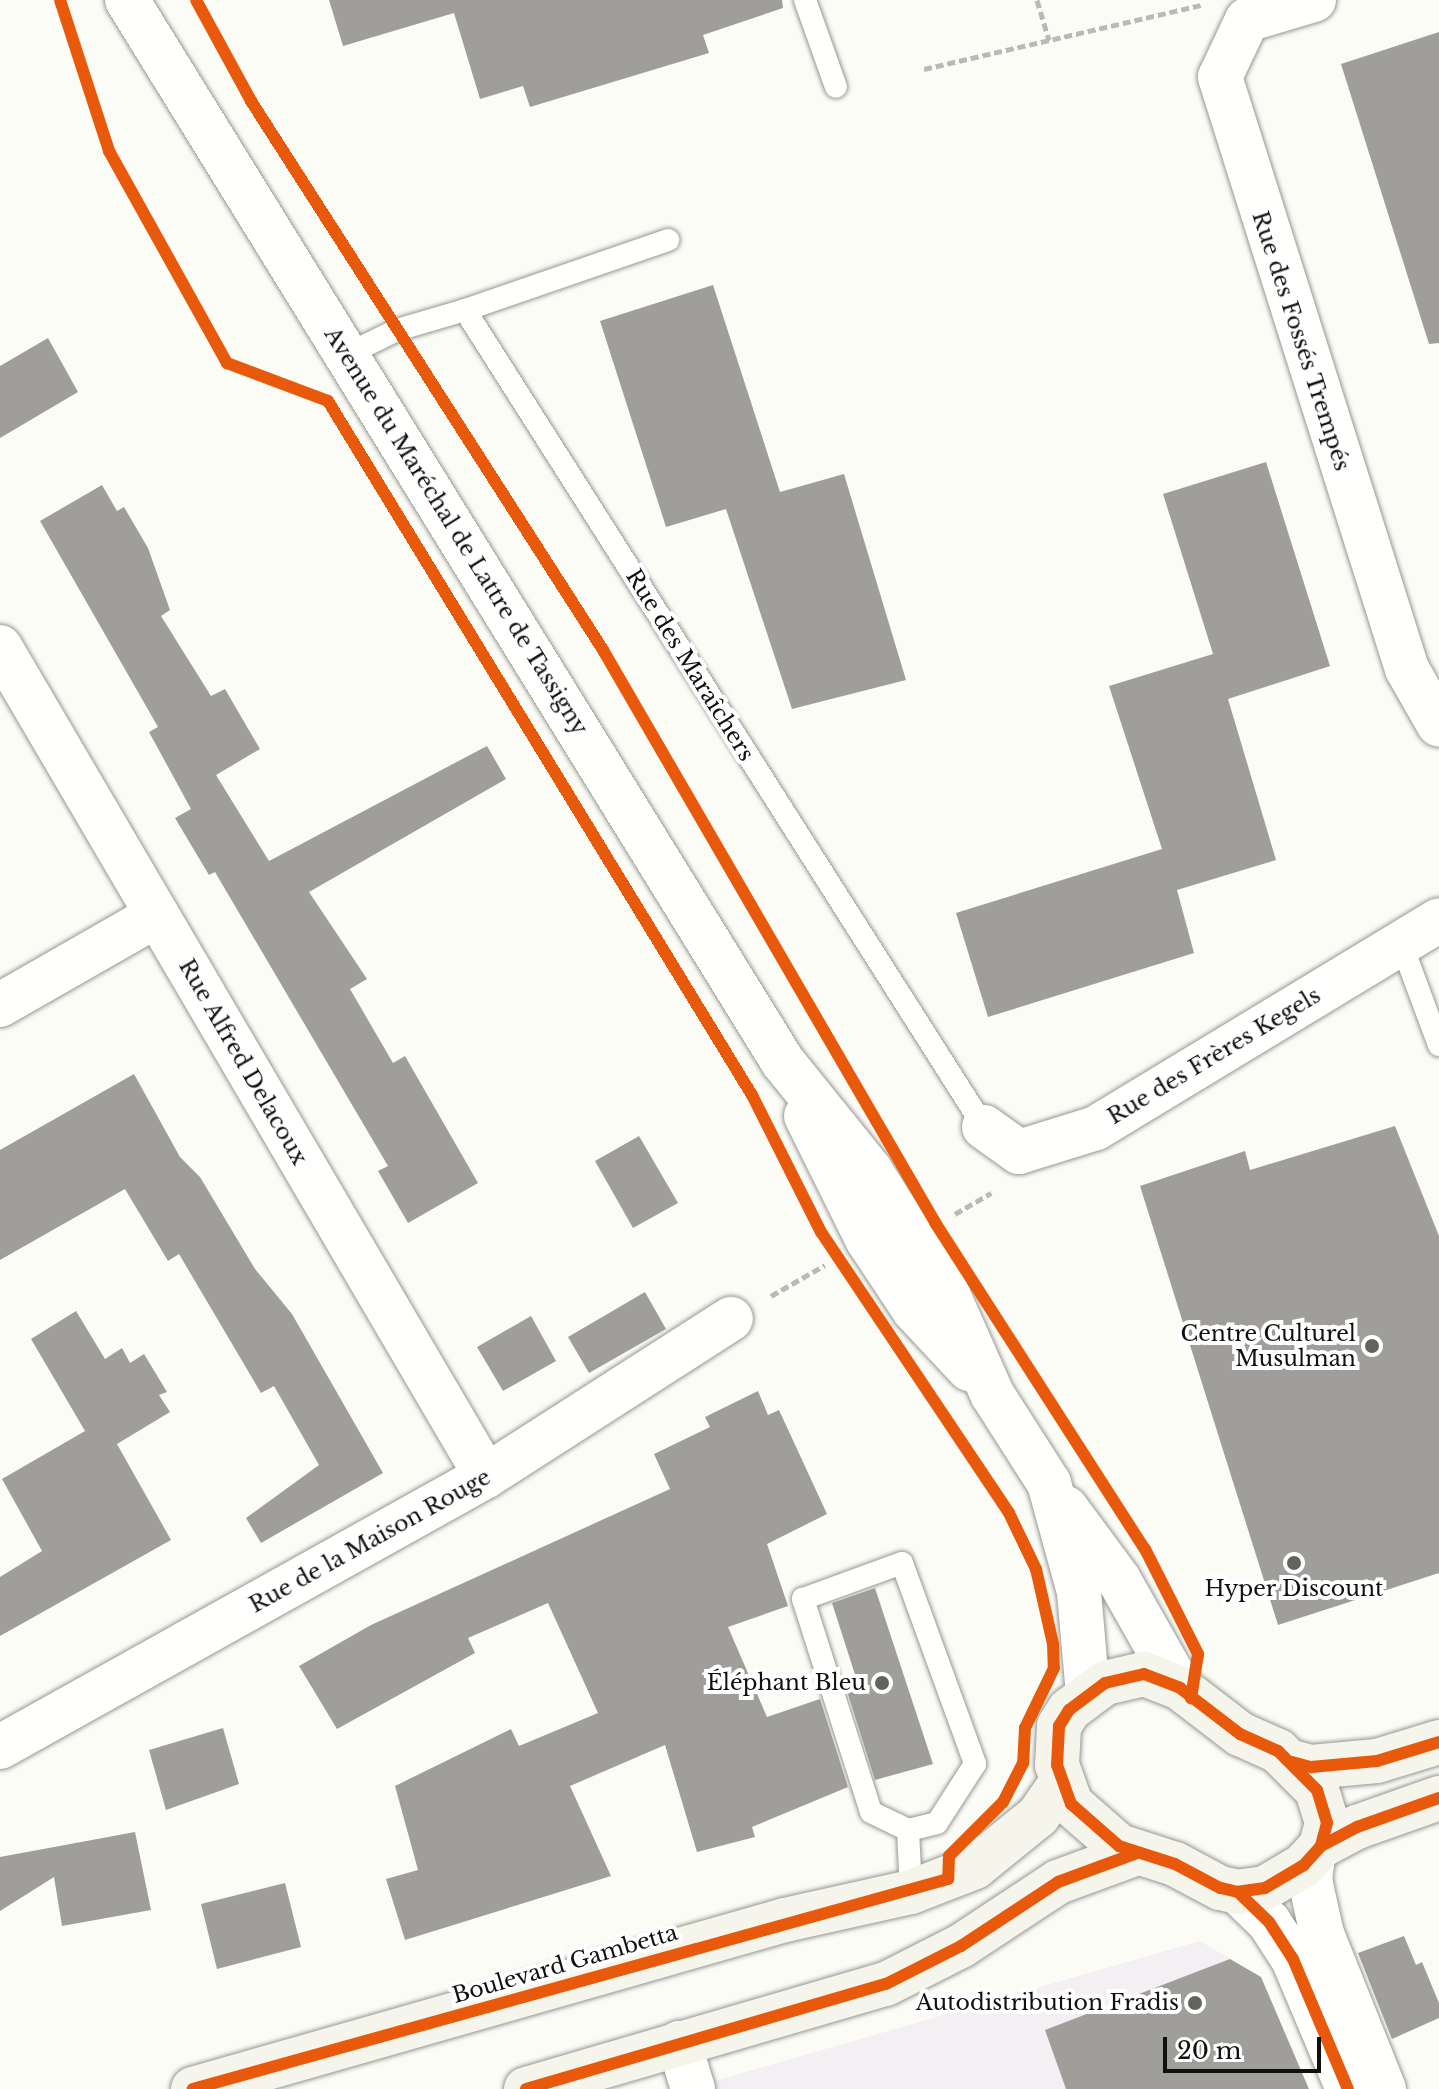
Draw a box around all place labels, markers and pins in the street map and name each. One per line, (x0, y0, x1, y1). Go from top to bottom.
place label: Centre Culturel Musulman (1181, 1320, 1356, 1372)
marker: Centre Culturel Musulman (1363, 1337, 1381, 1355)
marker: Hyper Discount (1285, 1554, 1303, 1572)
place label: Hyper Discount (1204, 1576, 1384, 1602)
place label: Éléphant Bleu (707, 1670, 866, 1696)
marker: Éléphant Bleu (873, 1674, 891, 1692)
place label: Autodistribution Fradis (916, 1990, 1179, 2016)
marker: Autodistribution Fradis (1186, 1994, 1204, 2012)

